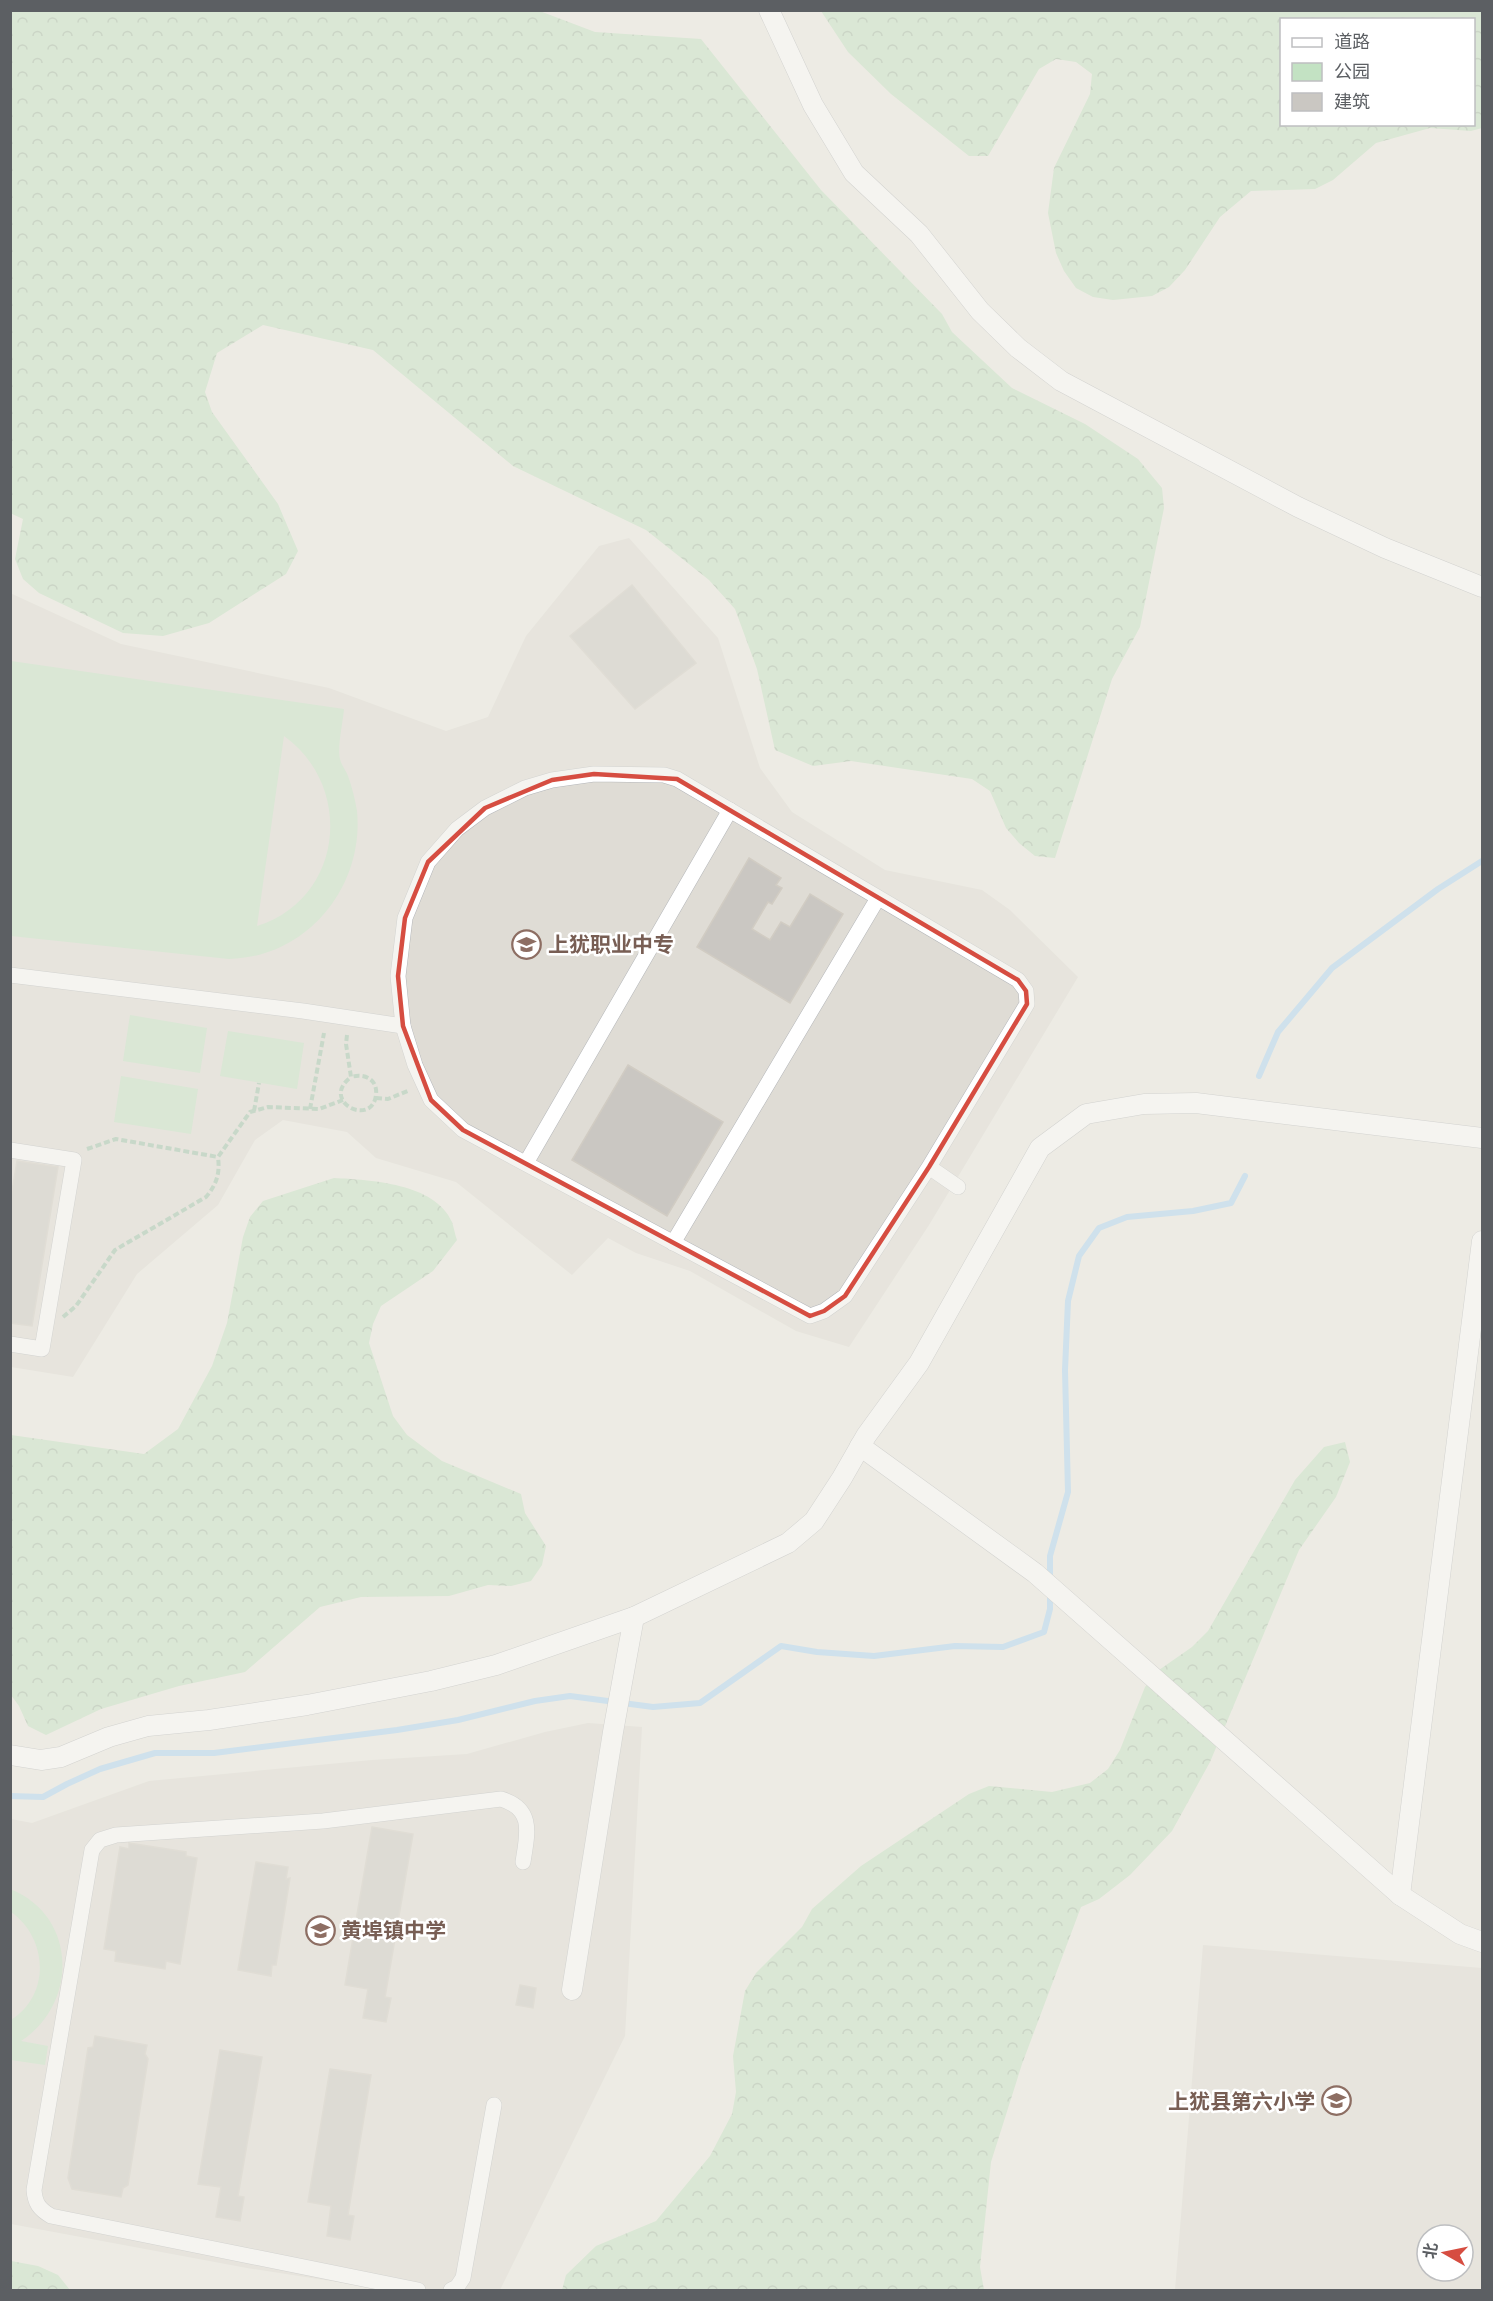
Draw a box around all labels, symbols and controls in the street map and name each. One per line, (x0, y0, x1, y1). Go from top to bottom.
legend (1280, 18, 1475, 126)
text: 道路 (1334, 30, 1370, 53)
text: 公园 (1334, 60, 1370, 83)
text: 建筑 (1334, 90, 1370, 113)
school or university icon: 上犹职业中专 (511, 928, 543, 960)
place label: 上犹职业中专 (548, 930, 674, 958)
school or university icon: 黄埠镇中学 (304, 1914, 336, 1946)
place label: 黄埠镇中学 (341, 1916, 446, 1944)
school or university icon: 上犹县第六小学 (1320, 2085, 1352, 2117)
place label: 上犹县第六小学 (1168, 2087, 1315, 2115)
north arrow (1415, 2223, 1475, 2283)
text: 北 (1419, 2241, 1441, 2260)

